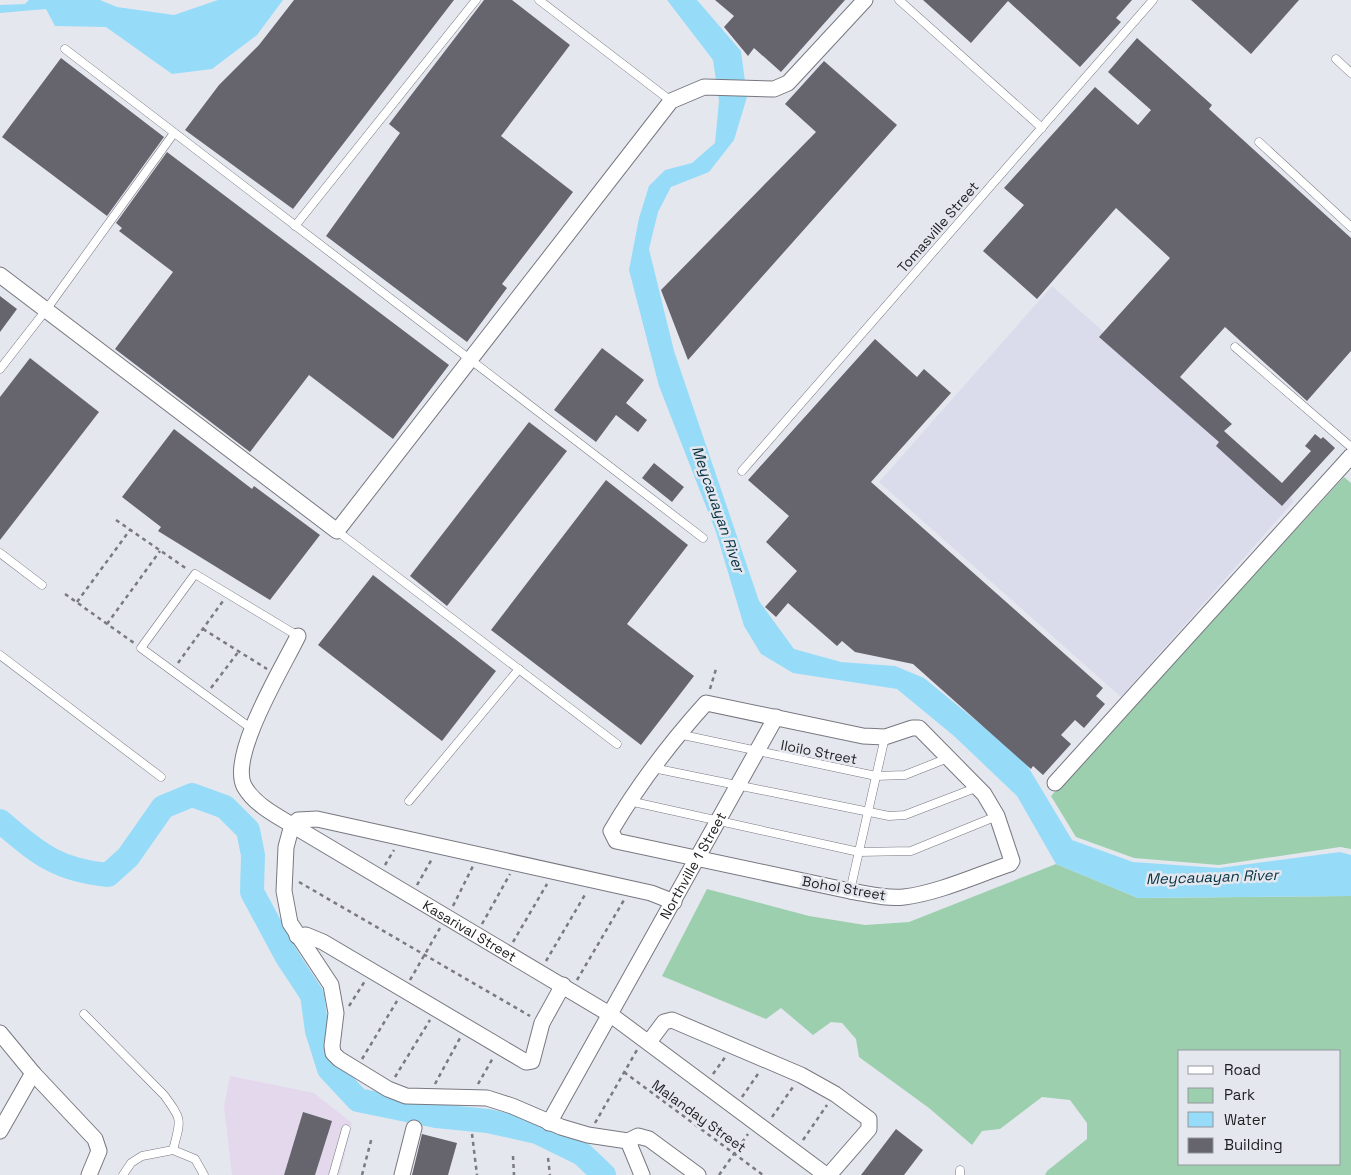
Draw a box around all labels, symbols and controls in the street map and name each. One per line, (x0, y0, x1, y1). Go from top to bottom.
street label: Tomasville Street (893, 178, 983, 276)
water label: Meycauayan River (688, 443, 749, 576)
street label: Iloilo Street (779, 736, 859, 768)
street label: Northville 1 Street (656, 809, 730, 922)
water label: Meycauayan River (1146, 865, 1280, 888)
street label: Bohol Street (801, 872, 887, 904)
street label: Kasarival Street (420, 896, 520, 966)
legend (1178, 1050, 1341, 1165)
text: Road (1224, 1060, 1261, 1079)
street label: Malanday Street (648, 1076, 750, 1156)
text: Park (1224, 1085, 1255, 1104)
text: Water (1224, 1110, 1267, 1129)
text: Building (1224, 1135, 1283, 1154)

